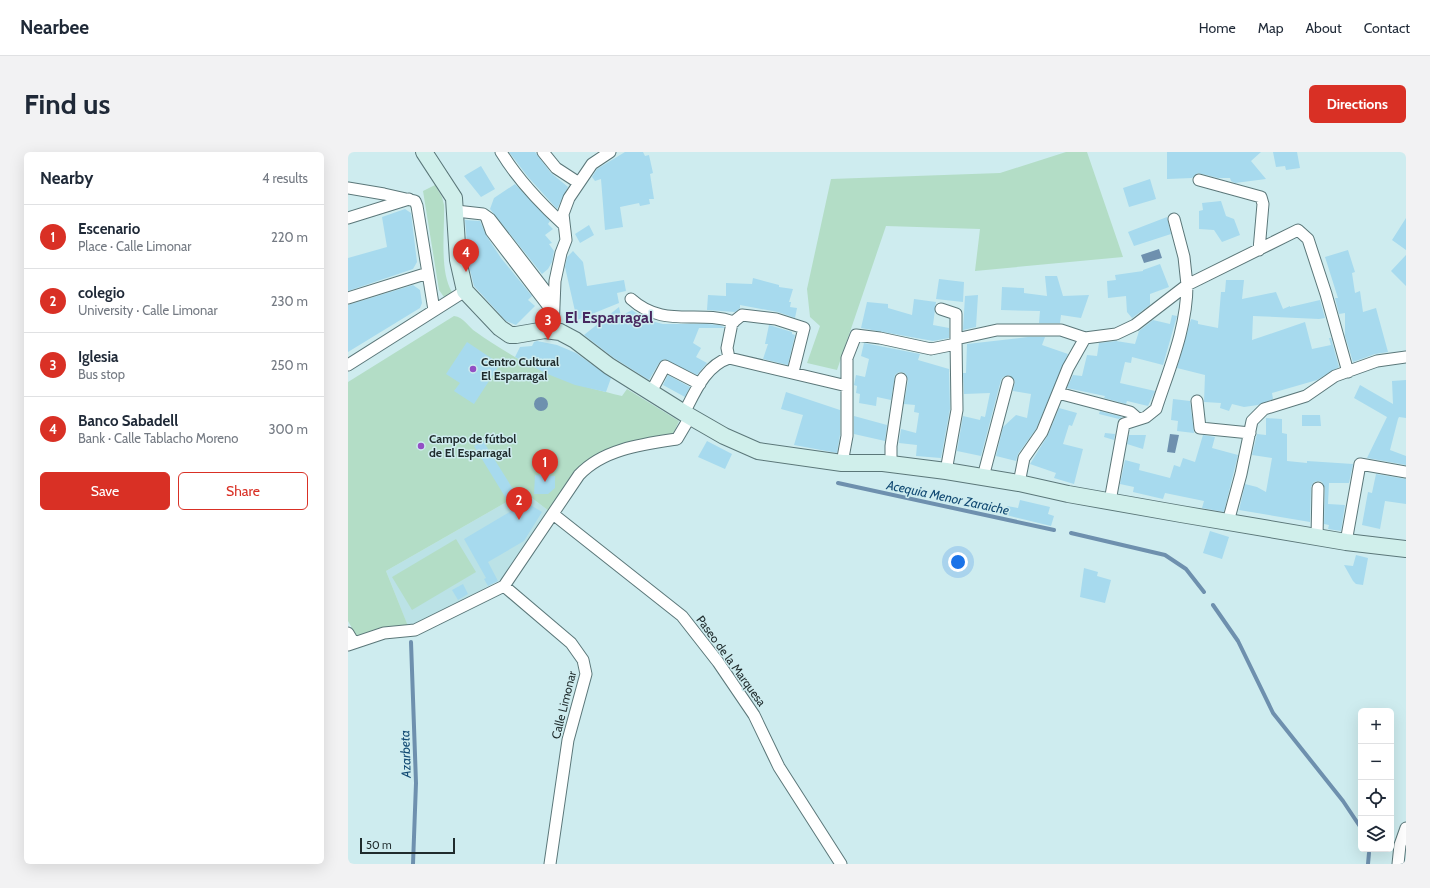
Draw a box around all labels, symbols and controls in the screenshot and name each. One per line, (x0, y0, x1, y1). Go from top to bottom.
text: Nearbee (20, 16, 89, 39)
text: Home (1199, 19, 1236, 37)
text: Map (1258, 19, 1283, 37)
text: About (1305, 19, 1342, 37)
text: Contact (1364, 19, 1410, 37)
button: Directions (1309, 85, 1406, 123)
text: Find us (24, 87, 110, 121)
text: Nearby (40, 168, 93, 188)
text: 4 results (262, 170, 308, 186)
text: Escenario (78, 220, 140, 238)
text: 1 (51, 229, 55, 245)
text: 220 m (271, 229, 308, 245)
text: Place · Calle Limonar (78, 238, 191, 254)
pin: 4 (453, 239, 479, 272)
text: colegio (78, 284, 125, 302)
text: 2 (50, 293, 56, 309)
text: 230 m (271, 293, 308, 309)
text: University · Calle Limonar (78, 302, 218, 318)
pin: 3 (535, 307, 561, 340)
district label: El Esparragal (565, 308, 653, 327)
text: Iglesia (78, 348, 119, 366)
place label: Centro Cultural El Esparragal (481, 354, 559, 383)
text: 3 (49, 357, 57, 373)
text: 250 m (271, 357, 308, 373)
marker: Centro Cultural El Esparragal (468, 364, 478, 374)
text: Bus stop (78, 366, 125, 382)
text: Banco Sabadell (78, 412, 178, 430)
text: 4 (49, 421, 57, 437)
text: 300 m (268, 421, 308, 437)
text: Bank · Calle Tablacho Moreno (78, 430, 238, 446)
place label: Campo de fútbol de El Esparragal (429, 431, 517, 460)
marker: Campo de fútbol de El Esparragal (416, 441, 426, 451)
pin: 1 (532, 449, 558, 482)
button: Save (40, 472, 170, 510)
button: Share (178, 472, 308, 510)
water label: Acequia Menor Zaraiche (884, 476, 1011, 518)
pin: 2 (506, 487, 532, 520)
your location (948, 552, 968, 572)
street label: Paseo de la Marquesa (693, 612, 770, 709)
street label: Calle Limonar (548, 669, 579, 740)
map controls (1358, 708, 1394, 852)
button: + (1358, 708, 1394, 744)
water label: Azarbeta (396, 730, 414, 779)
button: − (1358, 744, 1394, 780)
button: locate (1358, 780, 1394, 816)
button: layers (1358, 816, 1394, 852)
scale bar (360, 836, 455, 855)
text: 50 m (366, 838, 392, 852)

